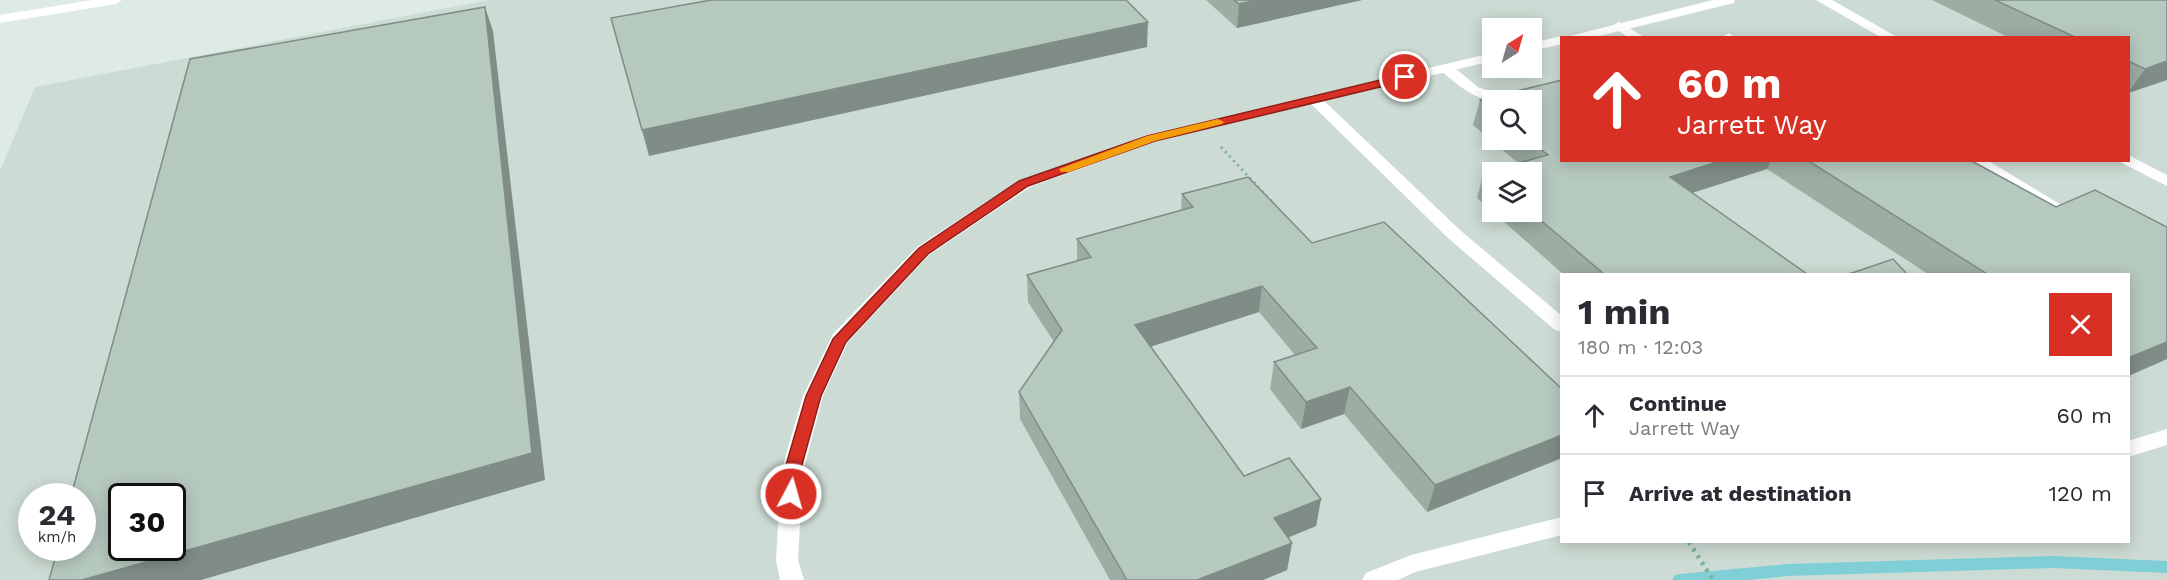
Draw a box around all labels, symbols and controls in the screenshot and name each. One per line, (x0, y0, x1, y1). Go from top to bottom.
north arrow (1482, 18, 1542, 78)
map controls (1482, 18, 1542, 222)
pin (1379, 51, 1430, 102)
text: 60 m (1677, 59, 1781, 108)
icon: arrive (1388, 60, 1421, 93)
icon: ahead (1578, 60, 1656, 138)
button: search (1482, 90, 1542, 150)
text: Jarrett Way (1677, 109, 1827, 141)
button: layers (1482, 162, 1542, 222)
text: 1 min (1578, 291, 1670, 333)
button: close (2049, 293, 2112, 356)
text: 180 m · 12:03 (1578, 335, 1703, 359)
text: Continue (1629, 391, 1727, 416)
icon: ahead (1578, 399, 1611, 432)
text: 60 m (2056, 403, 2112, 428)
text: Jarrett Way (1629, 416, 1740, 440)
position arrow (759, 462, 823, 526)
icon: arrive (1578, 477, 1611, 510)
text: Arrive at destination (1629, 481, 1852, 506)
text: 120 m (2048, 481, 2112, 506)
speed limit sign: 30 (108, 483, 186, 561)
text: 24 (39, 497, 75, 532)
text: km/h (38, 528, 76, 546)

